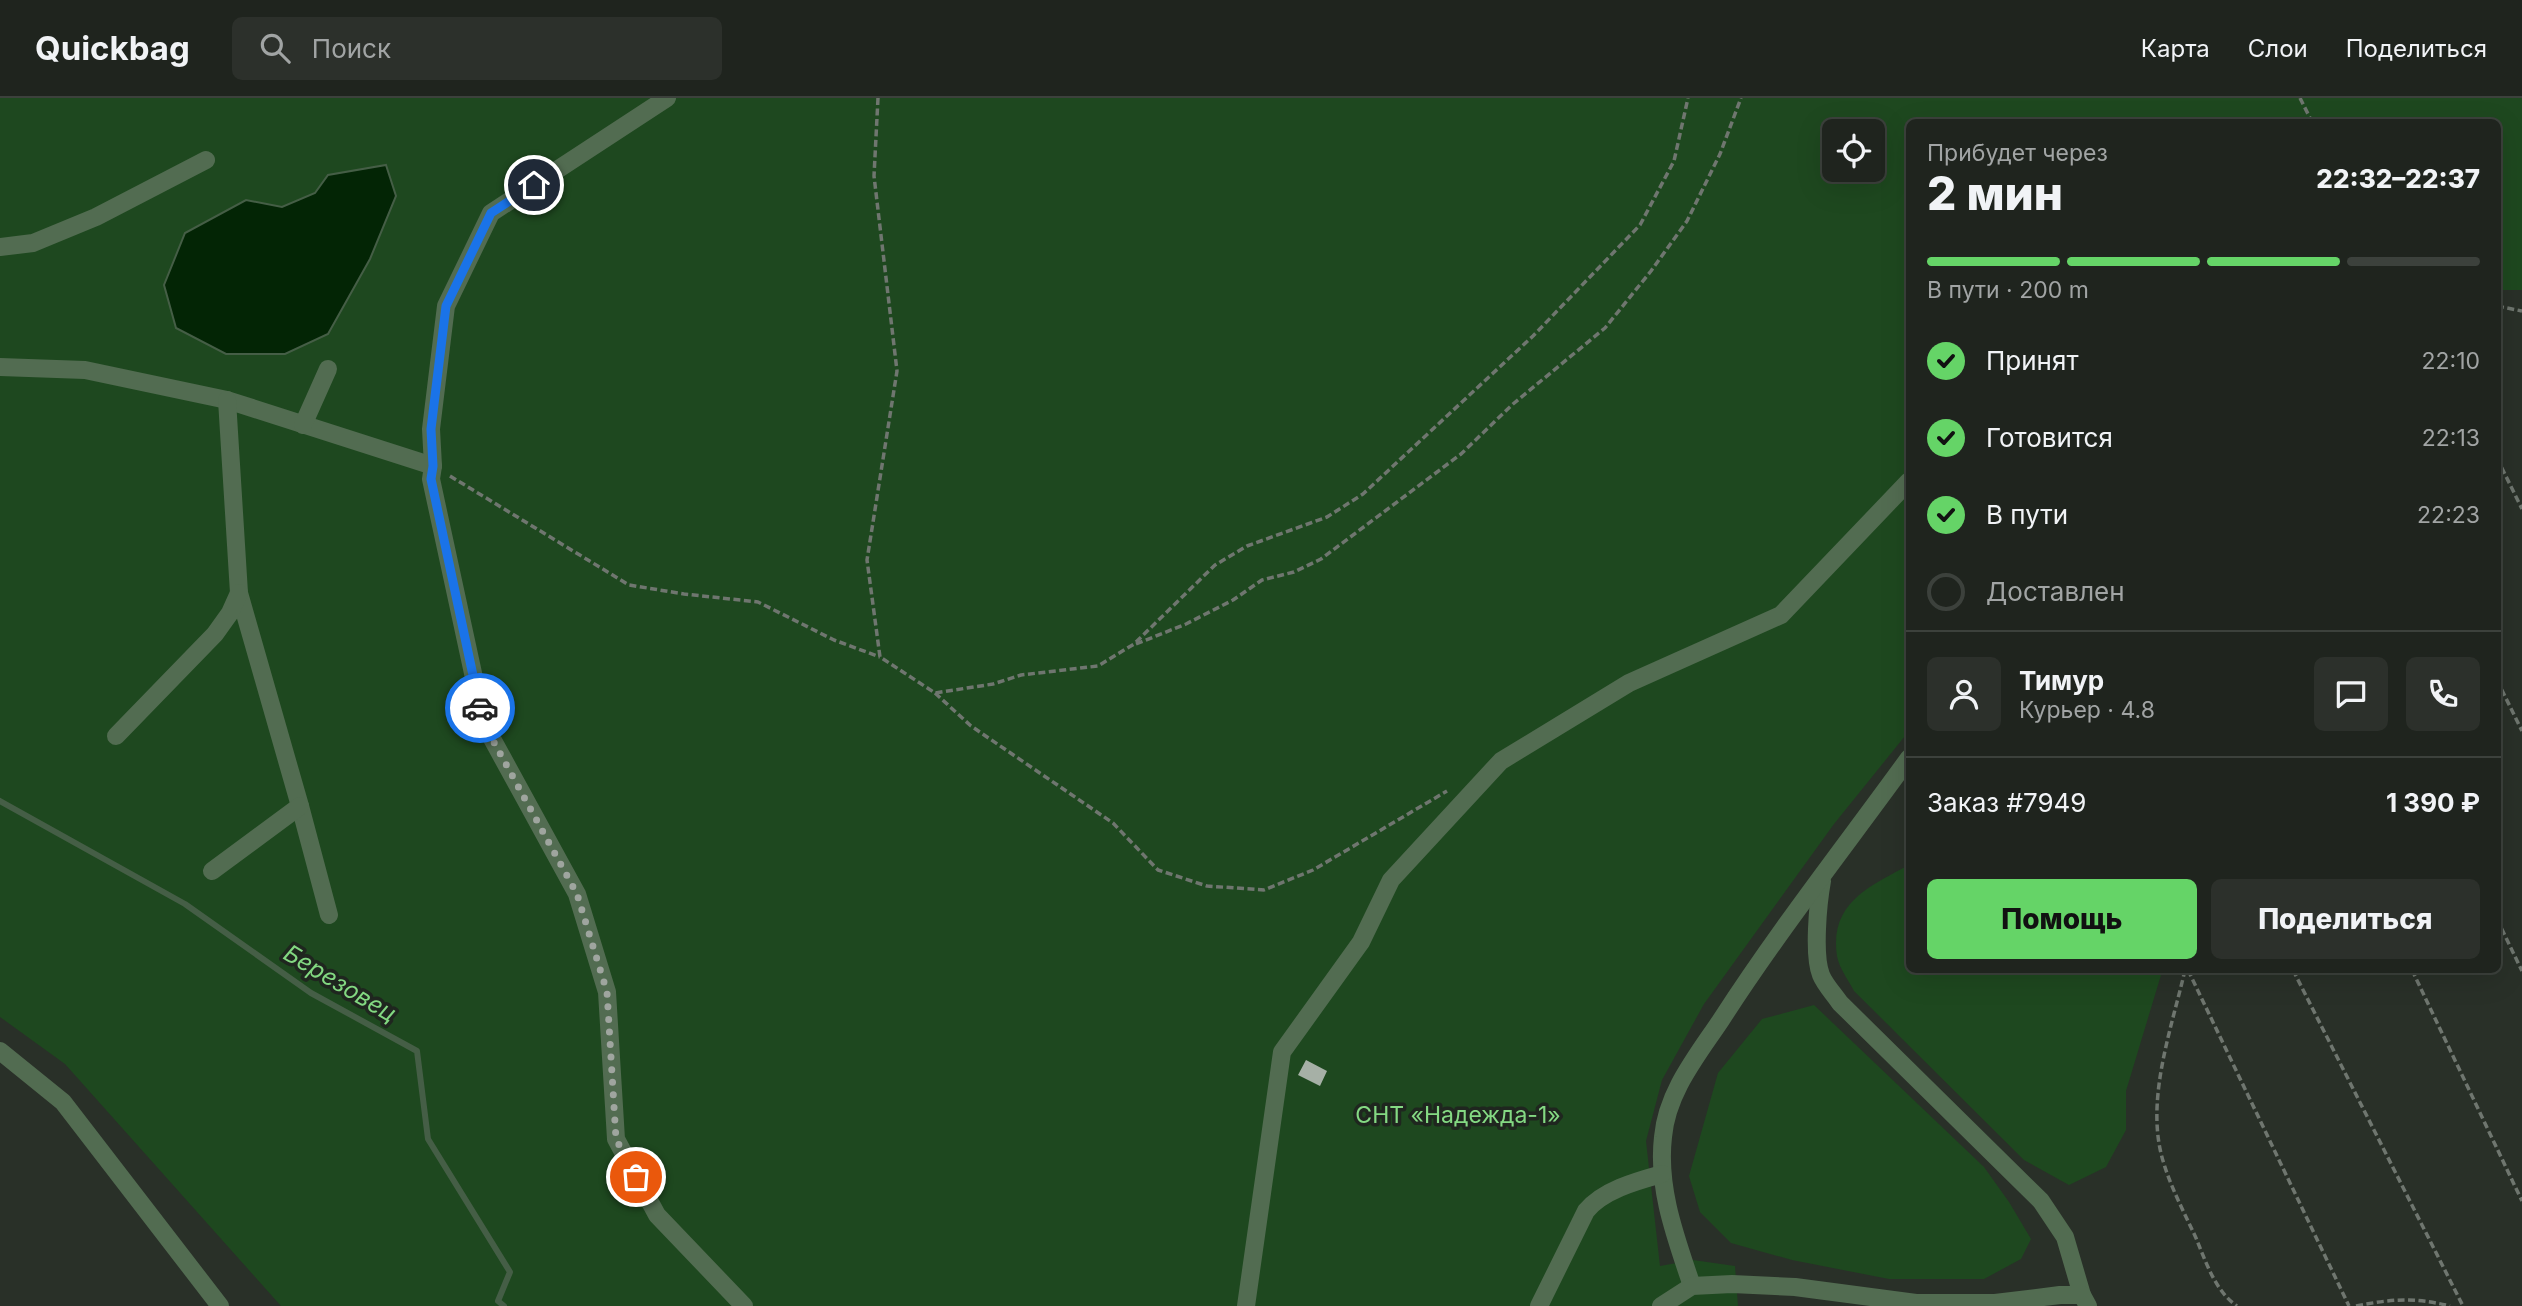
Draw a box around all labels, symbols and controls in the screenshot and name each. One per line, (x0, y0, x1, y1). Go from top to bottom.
search box (232, 17, 722, 80)
text: Quickbag (35, 28, 190, 68)
icon: search (256, 29, 294, 67)
text: Поиск (312, 33, 391, 64)
text: Карта (2141, 34, 2210, 63)
text: Слои (2248, 34, 2308, 63)
text: Поделиться (2346, 34, 2487, 63)
map controls (1822, 119, 1885, 182)
button: locate (1822, 119, 1885, 182)
text: Прибудет через (1927, 139, 2108, 167)
pin (504, 155, 564, 215)
text: 22:32–22:37 (2316, 163, 2480, 194)
text: 2 мин (1927, 165, 2063, 221)
icon: home (515, 166, 553, 204)
text: В пути · 200 m (1927, 276, 2089, 304)
icon: check (1927, 342, 1965, 380)
text: Принят (1986, 345, 2079, 376)
text: 22:10 (2421, 347, 2480, 375)
icon: check (1927, 419, 1965, 457)
text: Готовится (1986, 422, 2113, 453)
text: 22:13 (2422, 424, 2480, 452)
icon: check (1927, 496, 1965, 534)
text: В пути (1986, 499, 2068, 530)
text: 22:23 (2417, 501, 2480, 529)
text: Доставлен (1986, 576, 2125, 607)
button: person (1927, 657, 2001, 731)
button: chat (2314, 657, 2388, 731)
button: phone (2406, 657, 2480, 731)
text: Тимур (2019, 665, 2104, 696)
courier (445, 673, 515, 743)
icon: car (461, 689, 499, 727)
text: Курьер · 4.8 (2019, 696, 2155, 724)
text: Заказ #7949 (1927, 787, 2086, 818)
text: 1 390 ₽ (2386, 787, 2480, 818)
button: Помощь (1927, 879, 2197, 959)
button: Поделиться (2211, 879, 2480, 959)
water label: Березовец (279, 938, 401, 1028)
park label: СНТ «Надежда-1» (1355, 1101, 1561, 1129)
pin (606, 1147, 666, 1207)
icon: bag (617, 1158, 655, 1196)

